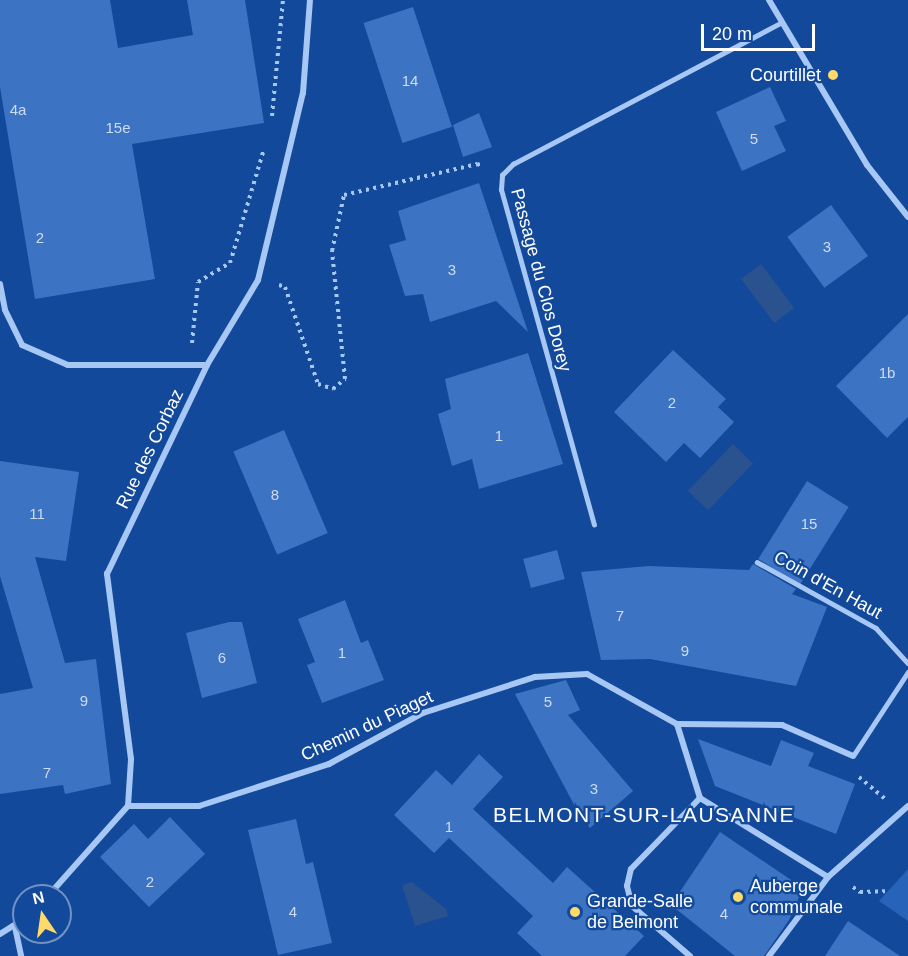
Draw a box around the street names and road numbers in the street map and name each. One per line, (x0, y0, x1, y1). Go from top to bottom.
street label: Passage du Clos Dorey (506, 186, 576, 374)
street label: Rue des Corbaz (112, 386, 188, 512)
street label: Coin d'En Haut (770, 546, 886, 624)
street label: Chemin du Piaget (298, 686, 436, 766)

